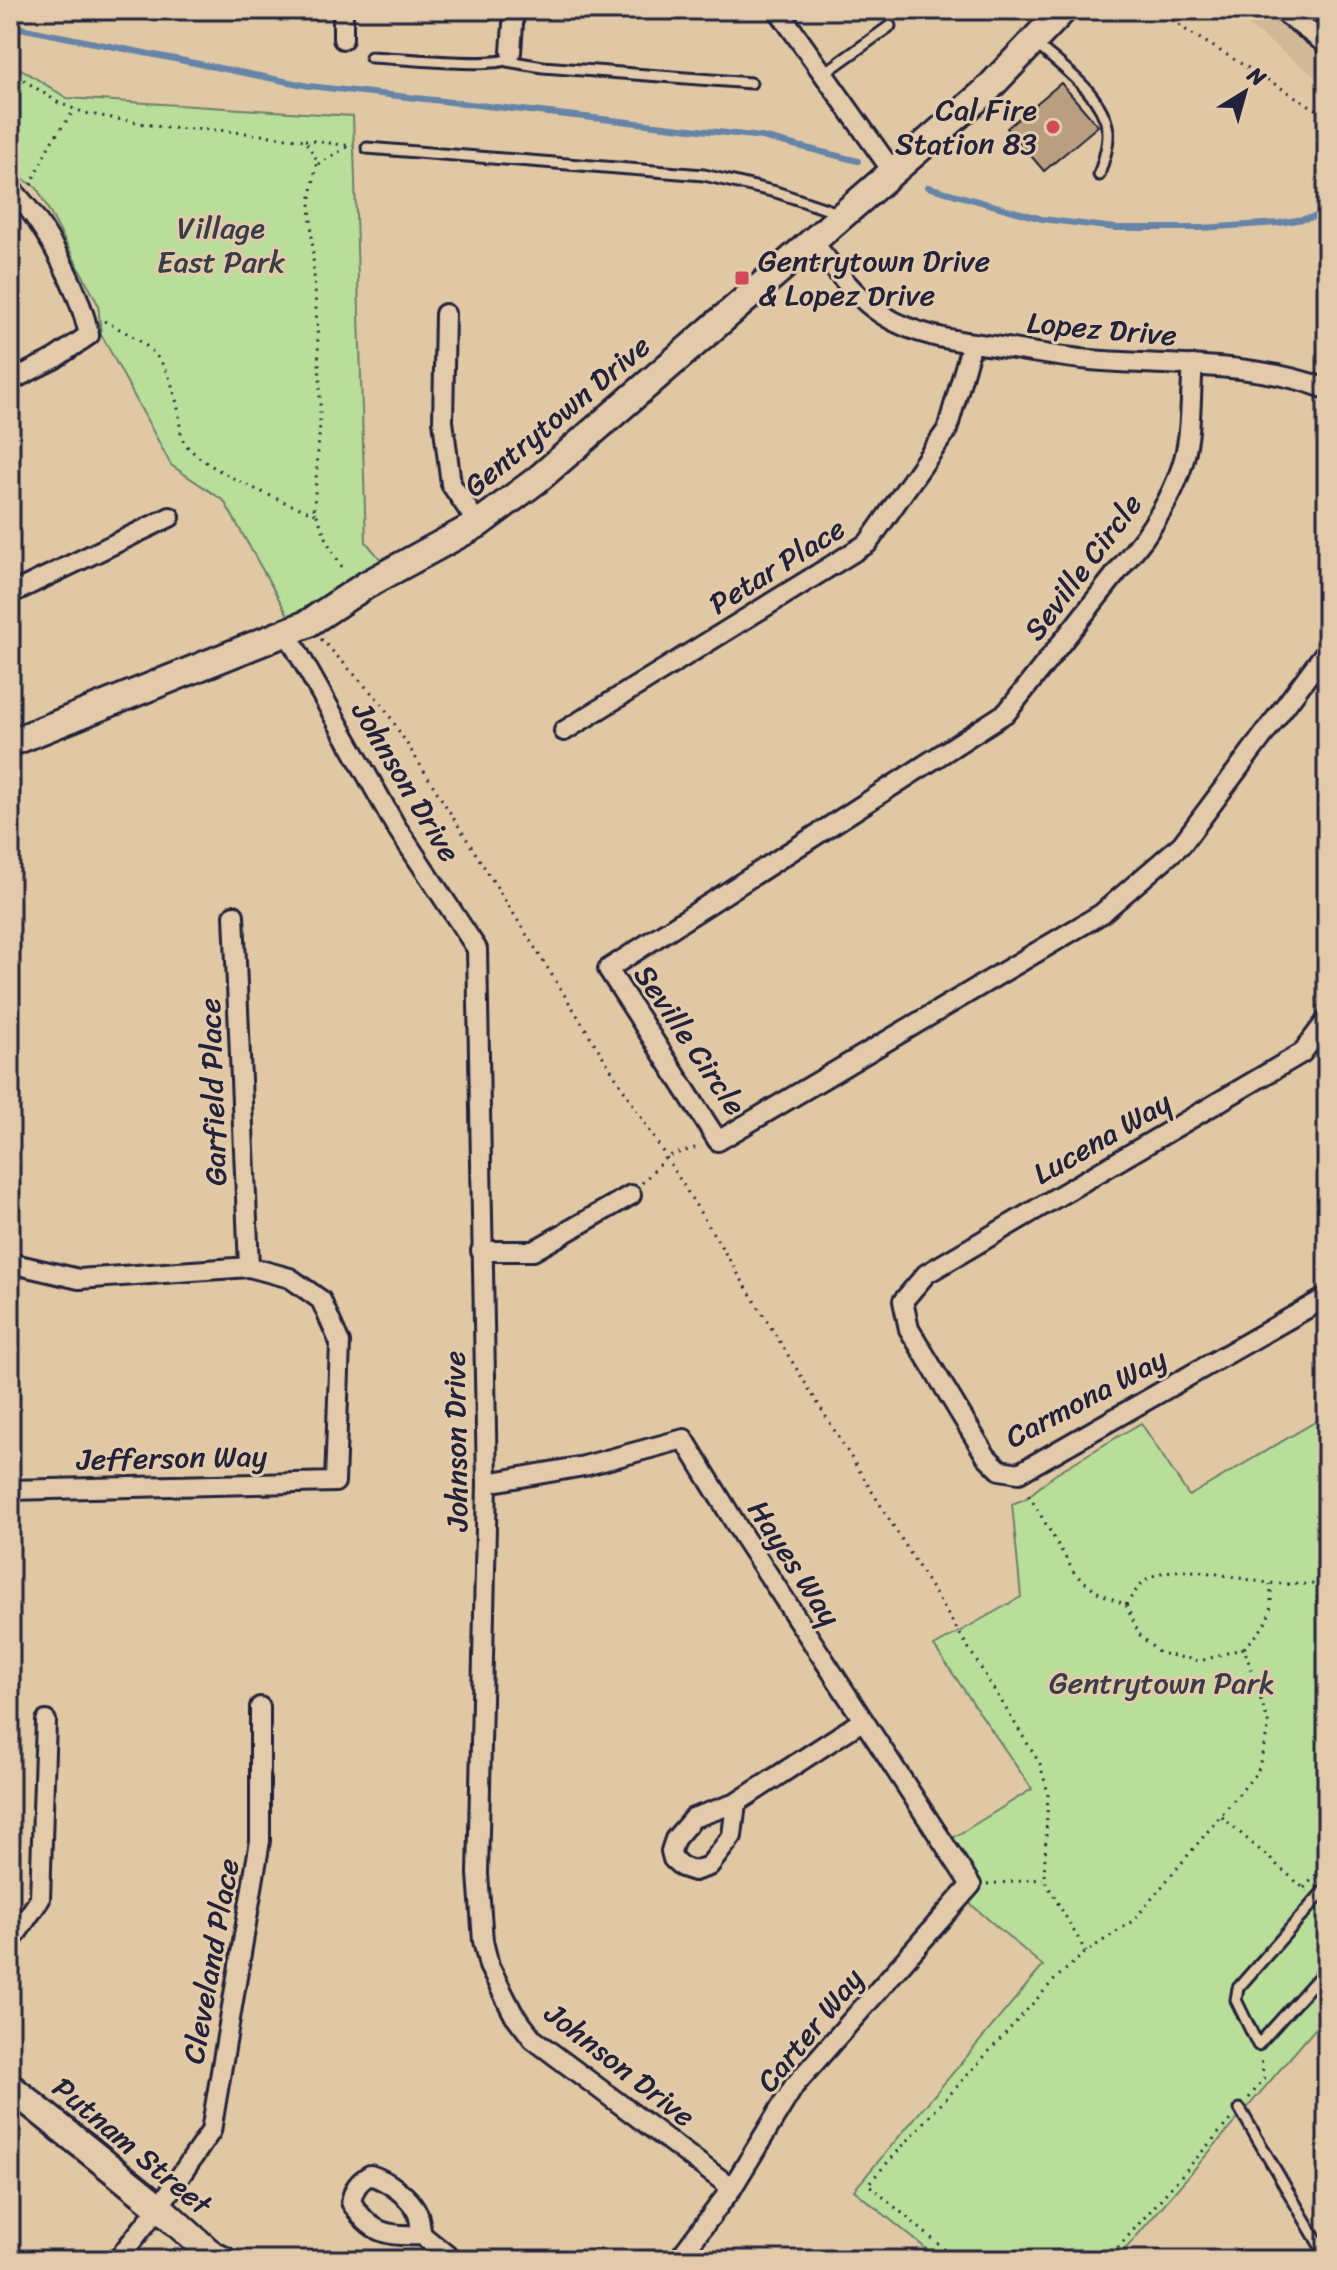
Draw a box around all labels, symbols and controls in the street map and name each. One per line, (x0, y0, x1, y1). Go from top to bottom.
north arrow (1205, 52, 1285, 132)
text: N (1238, 56, 1275, 97)
place label: Cal Fire Station 83 (895, 83, 1037, 171)
marker: Cal Fire Station 83 (1044, 118, 1062, 136)
park label: Village East Park (157, 201, 286, 289)
place label: Gentrytown Drive & Lopez Drive (758, 234, 990, 322)
marker: Gentrytown Drive & Lopez Drive (733, 269, 751, 287)
street label: Lopez Drive (1025, 296, 1179, 362)
street label: Gentrytown Drive (451, 321, 663, 511)
street label: Seville Circle (1009, 481, 1157, 653)
street label: Petar Place (698, 502, 856, 630)
street label: Johnson Drive (336, 690, 476, 873)
street label: Seville Circle (619, 953, 761, 1127)
street label: Garfield Place (183, 997, 243, 1187)
street label: Lucena Way (1022, 1076, 1182, 1200)
street label: Carmona Way (995, 1332, 1177, 1463)
street label: Johnson Drive (427, 1350, 485, 1533)
street label: Jefferson Way (75, 1429, 268, 1487)
street label: Hayes Way (732, 1488, 856, 1638)
park label: Gentrytown Park (1049, 1656, 1275, 1710)
street label: Cleveland Place (166, 1854, 256, 2068)
street label: Carter Way (742, 1955, 878, 2105)
street label: Johnson Drive (531, 1988, 708, 2142)
street label: Putnam Street (40, 2062, 226, 2231)

